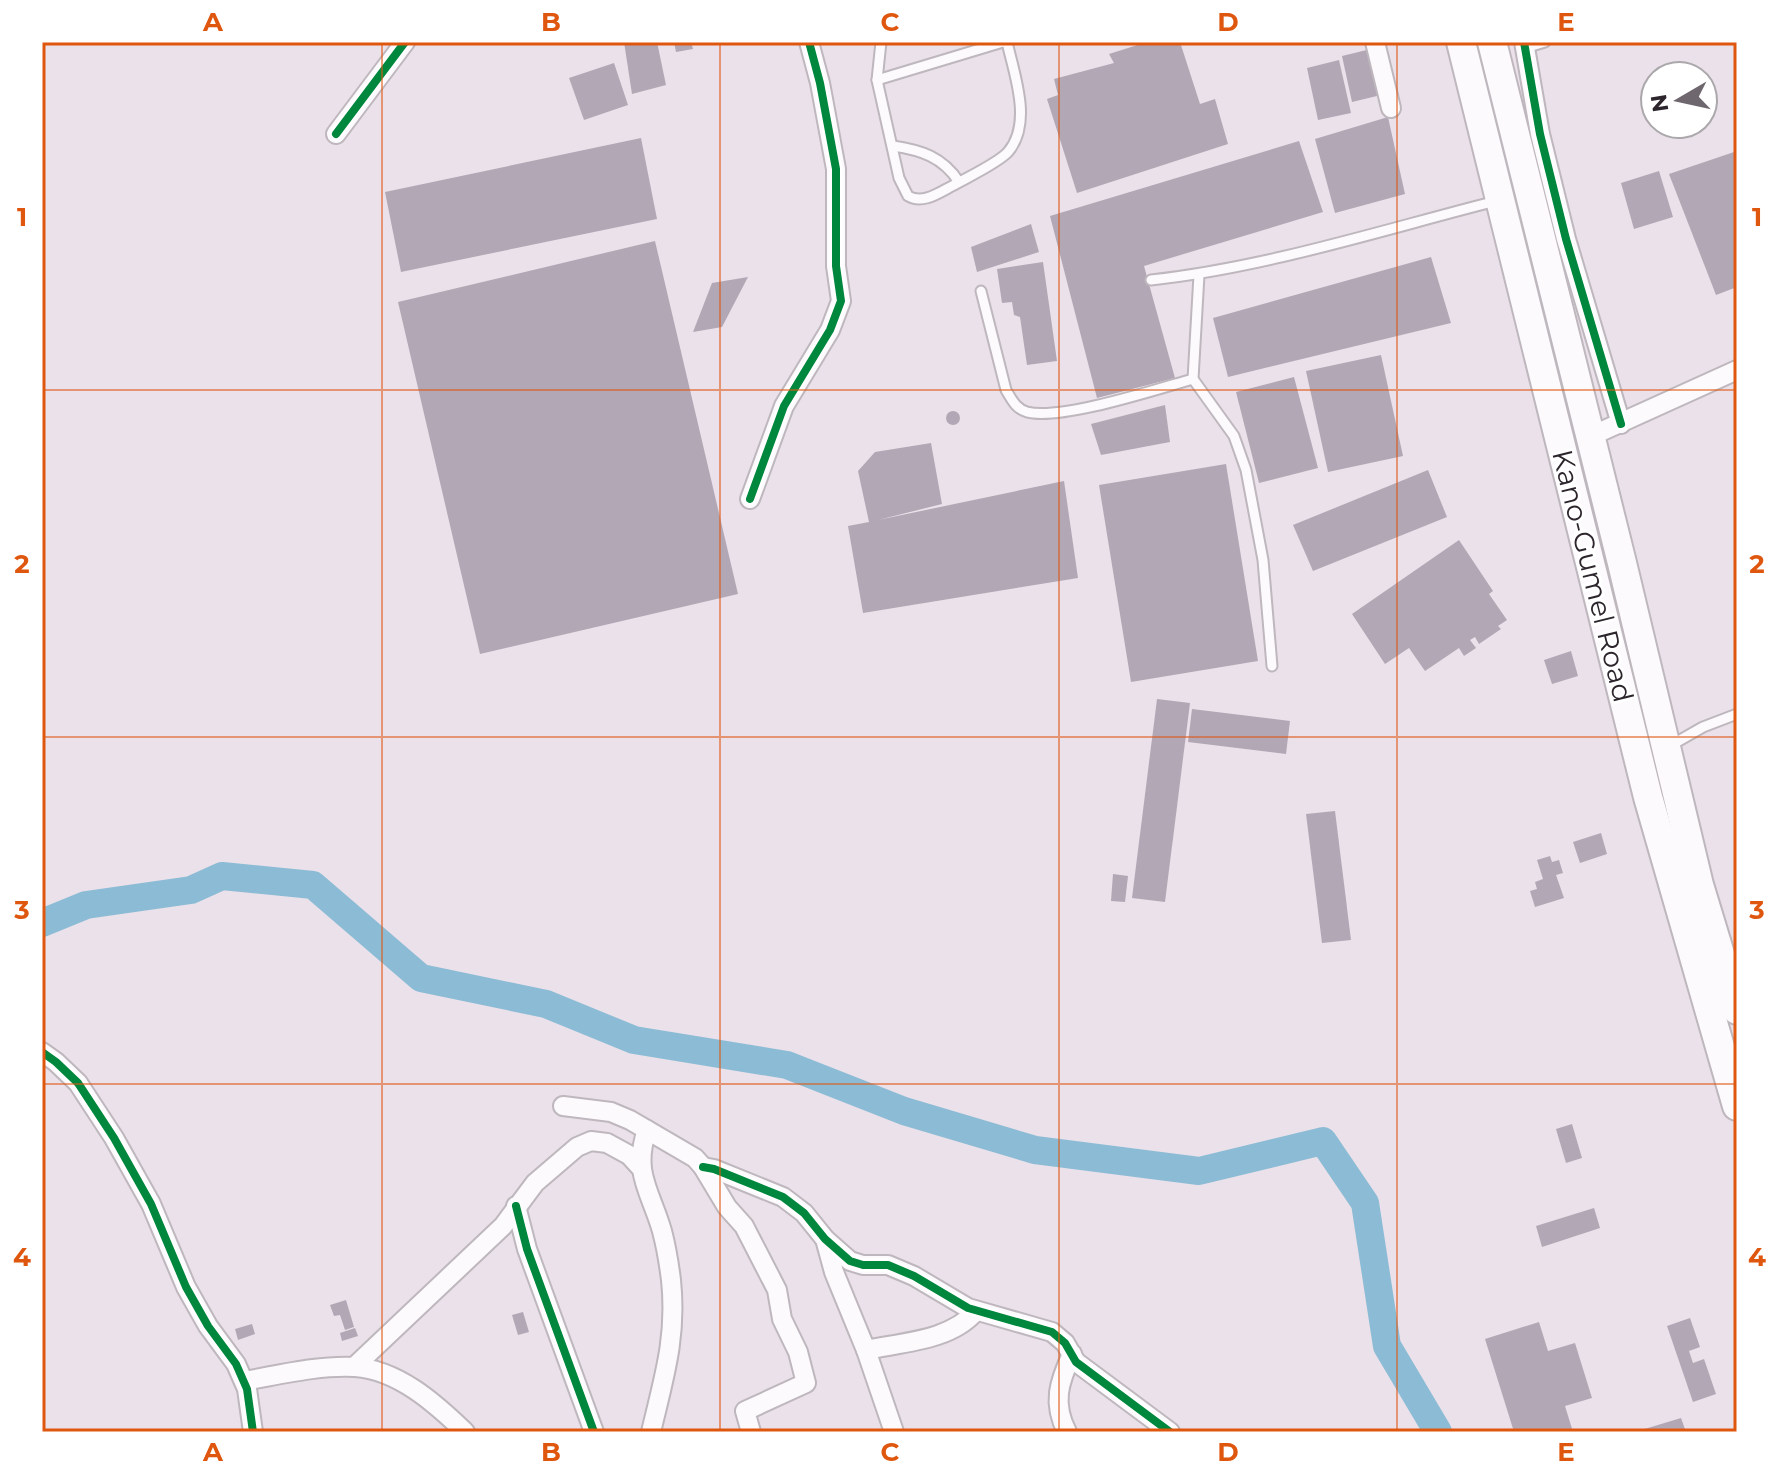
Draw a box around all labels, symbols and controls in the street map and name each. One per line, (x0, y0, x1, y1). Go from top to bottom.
text: A (202, 6, 224, 38)
text: B (541, 6, 561, 38)
text: C (881, 6, 900, 38)
text: D (1217, 6, 1239, 38)
text: E (1557, 6, 1575, 38)
north arrow (1639, 60, 1719, 140)
text: N (1645, 92, 1674, 114)
text: 1 (17, 201, 27, 233)
text: 1 (1752, 201, 1762, 233)
street label: Kano-Gumel Road (1545, 446, 1641, 706)
text: 2 (14, 548, 30, 580)
text: 2 (1749, 548, 1765, 580)
text: 3 (13, 894, 30, 926)
text: 3 (1748, 894, 1765, 926)
text: 4 (13, 1241, 31, 1273)
text: 4 (1748, 1241, 1766, 1273)
text: A (202, 1436, 224, 1468)
text: B (541, 1436, 561, 1468)
text: C (881, 1436, 900, 1468)
text: D (1217, 1436, 1239, 1468)
text: E (1557, 1436, 1575, 1468)

